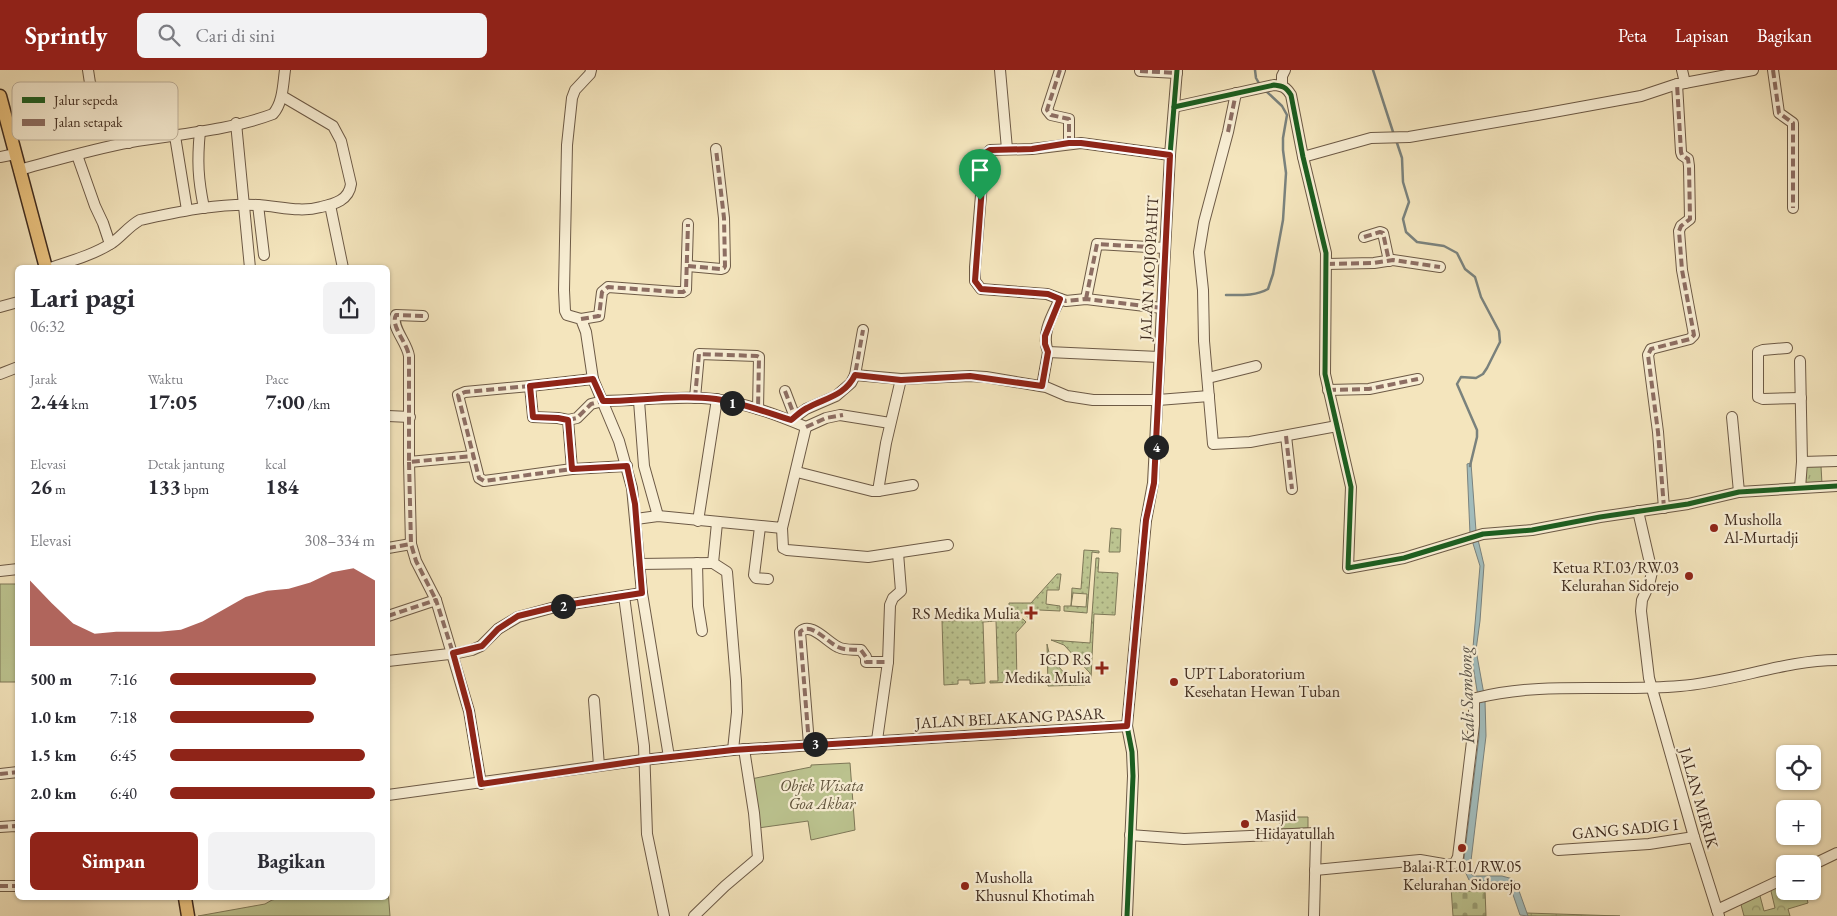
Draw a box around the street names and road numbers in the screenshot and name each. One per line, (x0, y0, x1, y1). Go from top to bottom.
street label: JALAN MOJOPAHIT (1135, 195, 1163, 343)
street label: JALAN BELAKANG PASAR (913, 703, 1106, 734)
street label: JALAN MERIK (1674, 743, 1724, 852)
street label: GANG SADIG I (1571, 814, 1680, 844)

